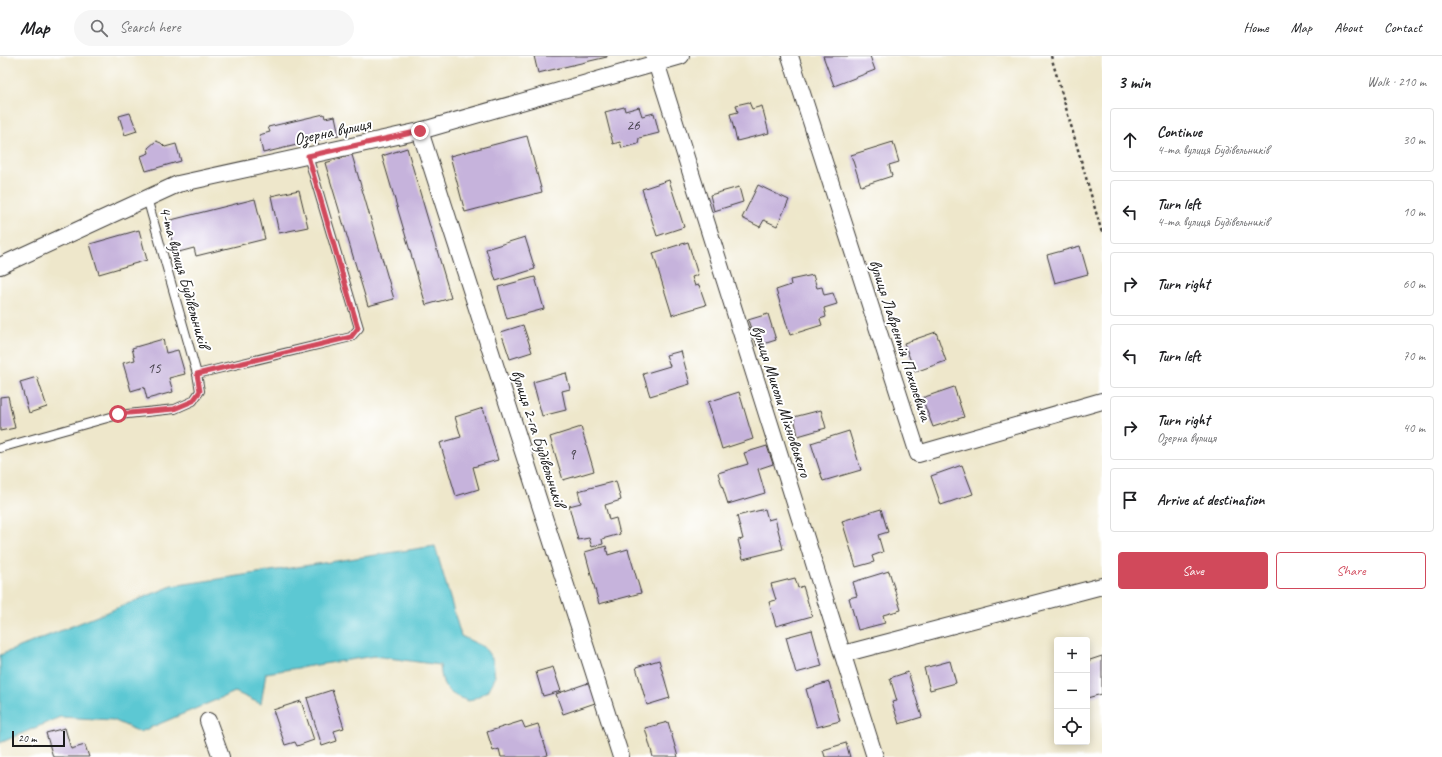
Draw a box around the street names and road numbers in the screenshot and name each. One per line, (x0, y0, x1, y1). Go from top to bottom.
street label: Озерна вулиця (292, 113, 374, 151)
street label: 4-та вулиця Будівельників (154, 204, 216, 354)
street label: вулиця Лаврентія Похилевича (864, 257, 937, 425)
street label: вулиця Миколи Міхновського (747, 322, 816, 481)
street label: вулиця 2-га Будівельників (507, 367, 572, 513)

